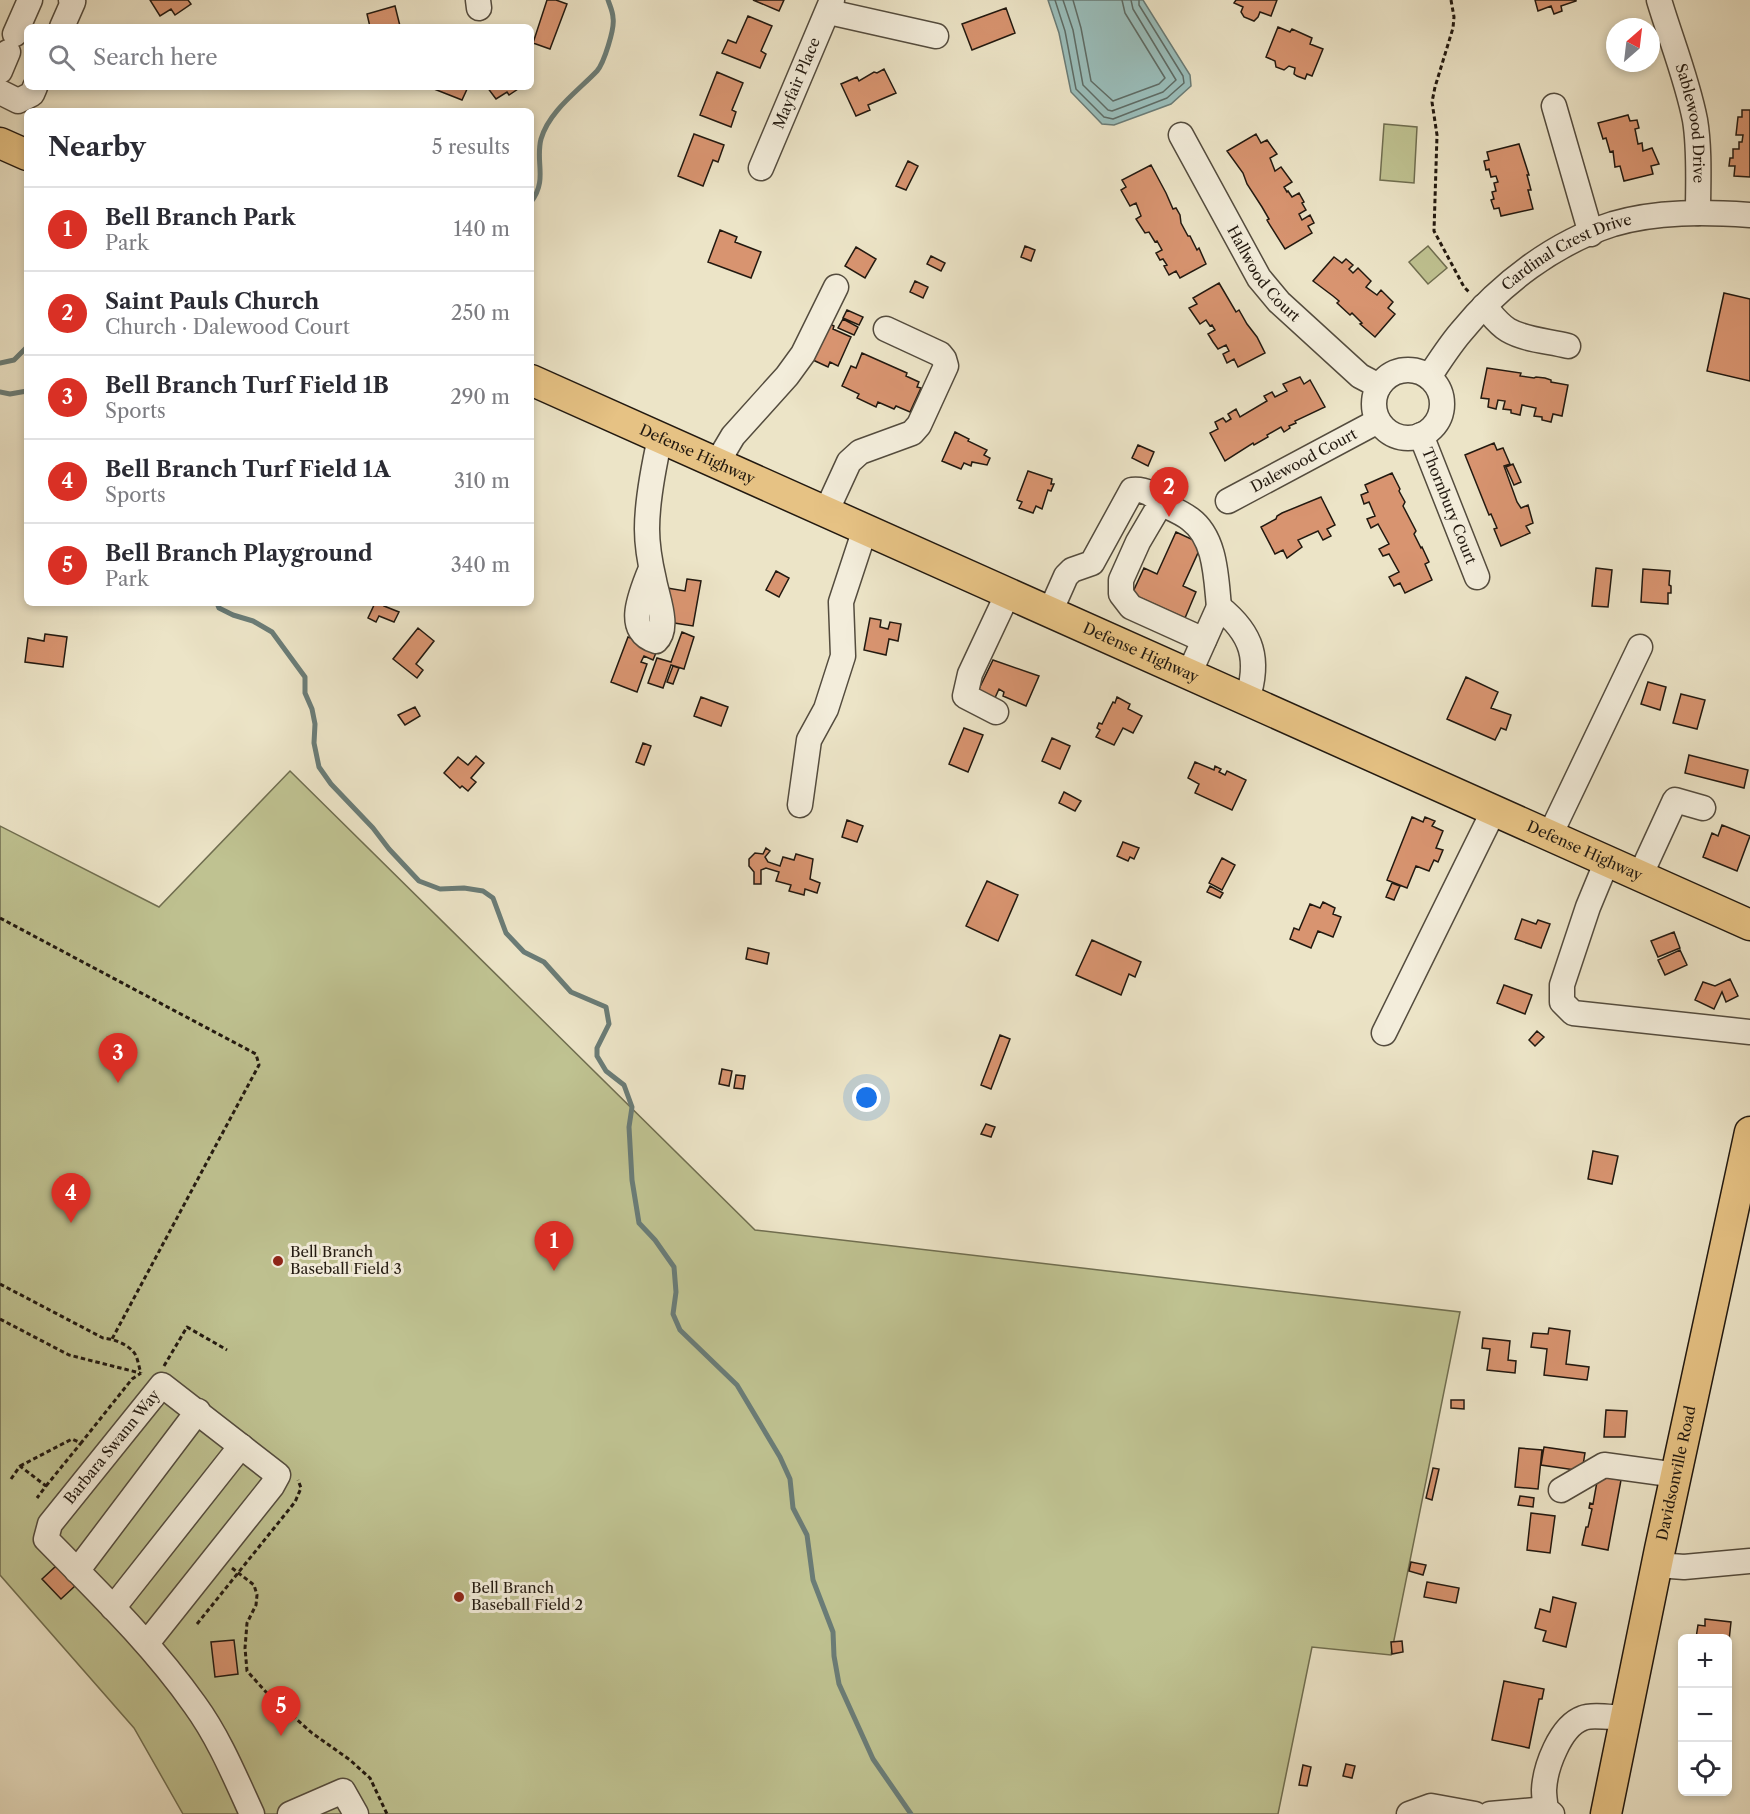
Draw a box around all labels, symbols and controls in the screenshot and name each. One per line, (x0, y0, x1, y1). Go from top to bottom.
north arrow (1606, 18, 1660, 72)
search box (24, 24, 534, 90)
street label: Mayfair Place (769, 35, 824, 132)
icon: search (45, 41, 78, 74)
text: Search here (93, 44, 218, 71)
street label: Sablewood Drive (1671, 61, 1708, 183)
text: Nearby (48, 131, 146, 163)
text: 5 results (432, 135, 510, 159)
text: Bell Branch Park (105, 204, 296, 231)
street label: Cardinal Crest Drive (1497, 210, 1633, 294)
text: 1 (63, 217, 72, 241)
text: 140 m (453, 217, 510, 241)
street label: Hallwood Court (1223, 222, 1305, 326)
text: Park (105, 231, 148, 255)
text: Saint Pauls Church (105, 288, 319, 315)
text: 2 (62, 301, 73, 325)
text: 250 m (451, 301, 510, 325)
text: Church · Dalewood Court (105, 315, 350, 339)
text: Bell Branch Turf Field 1B (105, 372, 389, 399)
text: 3 (62, 385, 73, 409)
text: 290 m (450, 385, 510, 409)
text: Sports (105, 399, 166, 423)
street label: Defense Highway (637, 420, 759, 488)
street label: Dalewood Court (1247, 424, 1361, 496)
street label: Thornbury Court (1418, 444, 1481, 567)
text: Bell Branch Turf Field 1A (105, 456, 391, 483)
pin: 2 (1150, 468, 1188, 517)
text: 4 (62, 469, 73, 493)
text: 310 m (454, 469, 510, 493)
text: Sports (105, 483, 166, 507)
text: Bell Branch Playground (105, 540, 373, 567)
text: 5 (62, 553, 73, 577)
text: 340 m (451, 553, 510, 577)
text: Park (105, 567, 148, 591)
street label: Defense Highway (1080, 618, 1202, 687)
street label: Defense Highway (1524, 816, 1646, 885)
pin: 3 (98, 1034, 138, 1083)
your location (852, 1083, 881, 1112)
pin: 4 (52, 1174, 90, 1223)
pin: 1 (534, 1222, 574, 1271)
place label: Bell Branch Baseball Field 3 (290, 1242, 402, 1278)
marker: Bell Branch Baseball Field 3 (271, 1254, 285, 1268)
street label: Barbara Swann Way (60, 1385, 164, 1508)
street label: Davidsonville Road (1652, 1404, 1700, 1542)
place label: Bell Branch Baseball Field 2 (471, 1578, 583, 1614)
marker: Bell Branch Baseball Field 2 (452, 1590, 466, 1604)
map controls (1678, 1634, 1732, 1796)
button: + (1678, 1634, 1732, 1688)
pin: 5 (262, 1686, 300, 1736)
button: − (1678, 1688, 1732, 1742)
button: locate (1678, 1742, 1732, 1796)

